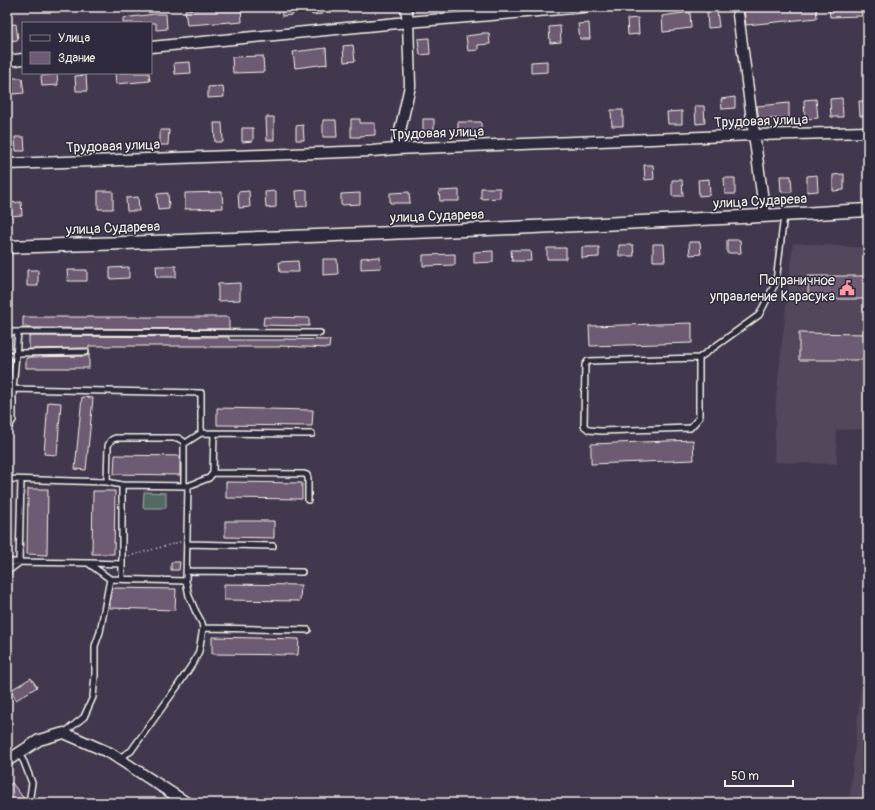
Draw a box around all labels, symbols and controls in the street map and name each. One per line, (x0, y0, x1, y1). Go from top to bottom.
legend (22, 22, 152, 74)
text: Улица (58, 31, 90, 46)
text: Здание (58, 51, 95, 66)
street label: Трудовая улица (714, 111, 808, 131)
street label: Трудовая улица (390, 123, 484, 143)
street label: Трудовая улица (66, 136, 160, 156)
street label: улица Сударева (711, 190, 808, 212)
street label: улица Сударева (389, 206, 484, 226)
street label: улица Сударева (65, 218, 160, 238)
place label: Пограничное управление Карасука (709, 272, 835, 305)
public building icon: Пограничное управление Карасука (838, 279, 856, 297)
scale bar (725, 762, 793, 788)
text: 50 m (731, 769, 759, 784)

